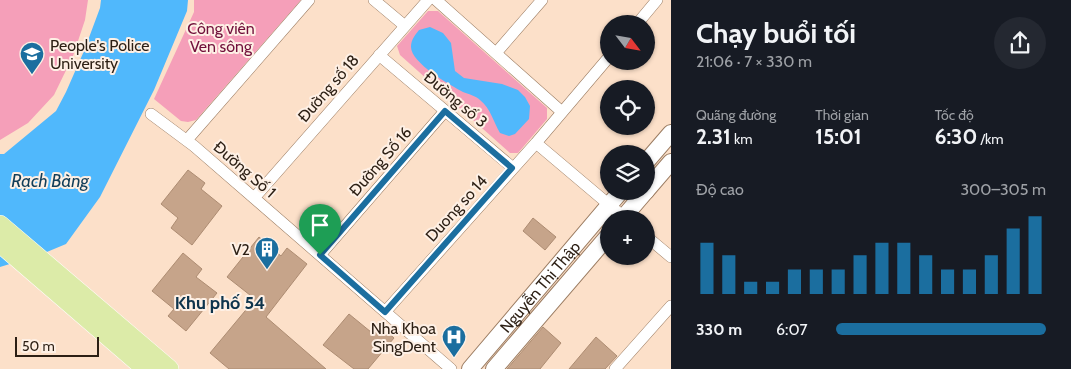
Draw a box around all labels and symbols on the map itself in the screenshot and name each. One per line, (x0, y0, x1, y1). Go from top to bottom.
north arrow (600, 15, 655, 70)
park label: Công viên Ven sông (187, 19, 255, 56)
place label: People's Police University (50, 36, 150, 73)
school or university icon: People's Police University (19, 41, 45, 75)
street label: Đường số 18 (294, 51, 363, 126)
street label: Đường số 3 (420, 67, 491, 131)
street label: Đường Số 16 (345, 123, 416, 200)
street label: Đường Số 1 (210, 137, 280, 202)
water label: Rạch Bàng (11, 170, 90, 192)
street label: Duong so 14 (422, 171, 491, 245)
pin (299, 204, 341, 255)
building icon: V2 (254, 236, 280, 270)
street label: Nguyễn Thị Thập (496, 237, 584, 337)
place label: V2 (232, 240, 250, 259)
district label: Khu phố 54 (175, 292, 265, 314)
place label: Nha Khoa SingDent (371, 319, 437, 356)
hospital icon: Nha Khoa SingDent (441, 324, 467, 358)
scale bar (15, 334, 99, 357)

